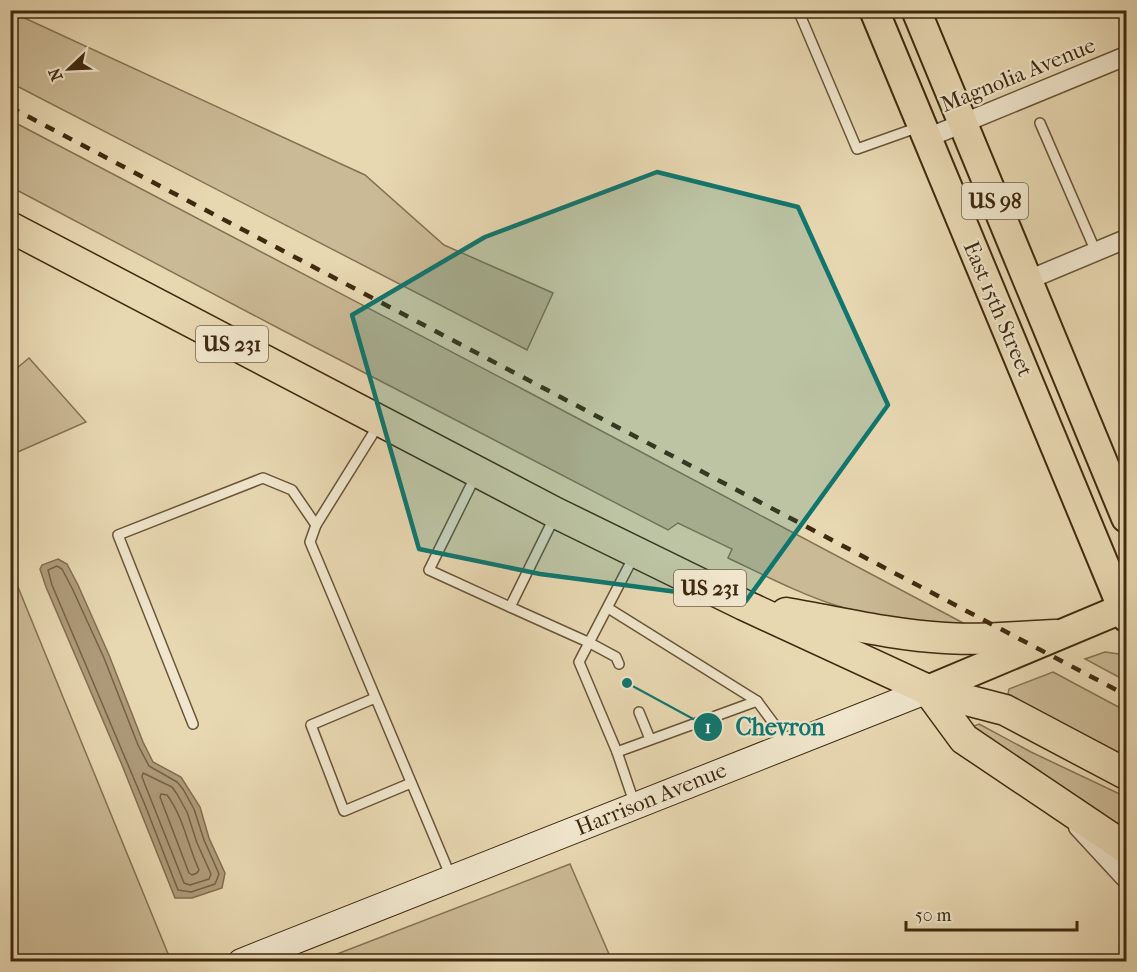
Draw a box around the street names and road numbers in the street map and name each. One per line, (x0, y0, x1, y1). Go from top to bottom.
street label: Magnolia Avenue (937, 32, 1099, 118)
road number: US 98 (962, 183, 1028, 219)
street label: East 15th Street (958, 237, 1038, 381)
road number: US 231 (196, 326, 268, 362)
road number: US 231 (674, 570, 746, 606)
street label: Harrison Avenue (572, 757, 730, 841)

